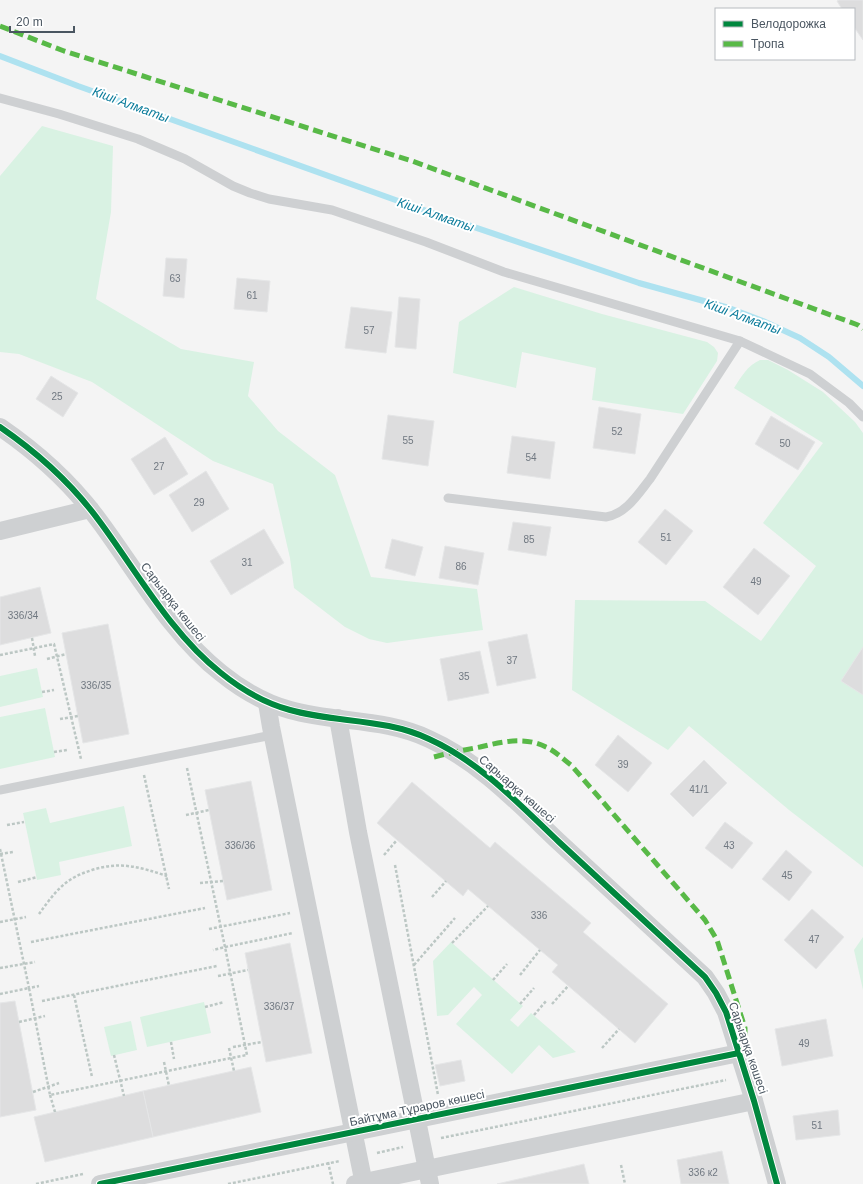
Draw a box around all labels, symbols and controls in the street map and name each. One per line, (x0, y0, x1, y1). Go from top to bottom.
scale bar (10, 8, 74, 34)
legend (715, 8, 855, 60)
text: 20 m (16, 15, 43, 29)
text: Велодорожка (751, 17, 826, 31)
text: Тропа (751, 37, 785, 51)
water label: Кіші Алматы (90, 84, 172, 125)
water label: Кіші Алматы (395, 194, 477, 235)
house number: 63 (169, 273, 181, 284)
house number: 61 (246, 290, 258, 301)
water label: Кіші Алматы (702, 296, 784, 337)
house number: 57 (363, 325, 375, 336)
house number: 25 (51, 391, 63, 402)
house number: 52 (611, 426, 623, 437)
house number: 55 (402, 435, 414, 446)
house number: 50 (779, 438, 791, 449)
house number: 54 (525, 452, 537, 463)
house number: 27 (153, 461, 165, 472)
house number: 29 (193, 497, 205, 508)
house number: 51 (660, 532, 672, 543)
house number: 85 (523, 534, 535, 545)
house number: 31 (241, 557, 253, 568)
street label: Сарыарқа көшесі (138, 560, 208, 644)
house number: 86 (455, 561, 467, 572)
house number: 49 (750, 576, 762, 587)
house number: 336/34 (8, 610, 39, 621)
house number: 37 (506, 655, 518, 666)
house number: 35 (458, 671, 470, 682)
house number: 336/35 (81, 680, 112, 691)
street label: Сарыарқа көшесі (476, 752, 558, 826)
house number: 39 (617, 759, 629, 770)
house number: 41/1 (689, 784, 709, 795)
house number: 336/36 (225, 840, 256, 851)
house number: 43 (723, 840, 735, 851)
house number: 45 (781, 870, 793, 881)
house number: 336 (531, 910, 548, 921)
house number: 47 (808, 934, 820, 945)
street label: Сарыарқа көшесі (726, 1000, 770, 1096)
house number: 336/37 (264, 1001, 295, 1012)
house number: 49 (798, 1038, 810, 1049)
street label: Байтұма Тұраров көшесі (348, 1087, 486, 1129)
house number: 51 (811, 1120, 823, 1131)
house number: 336 к2 (688, 1167, 718, 1178)

